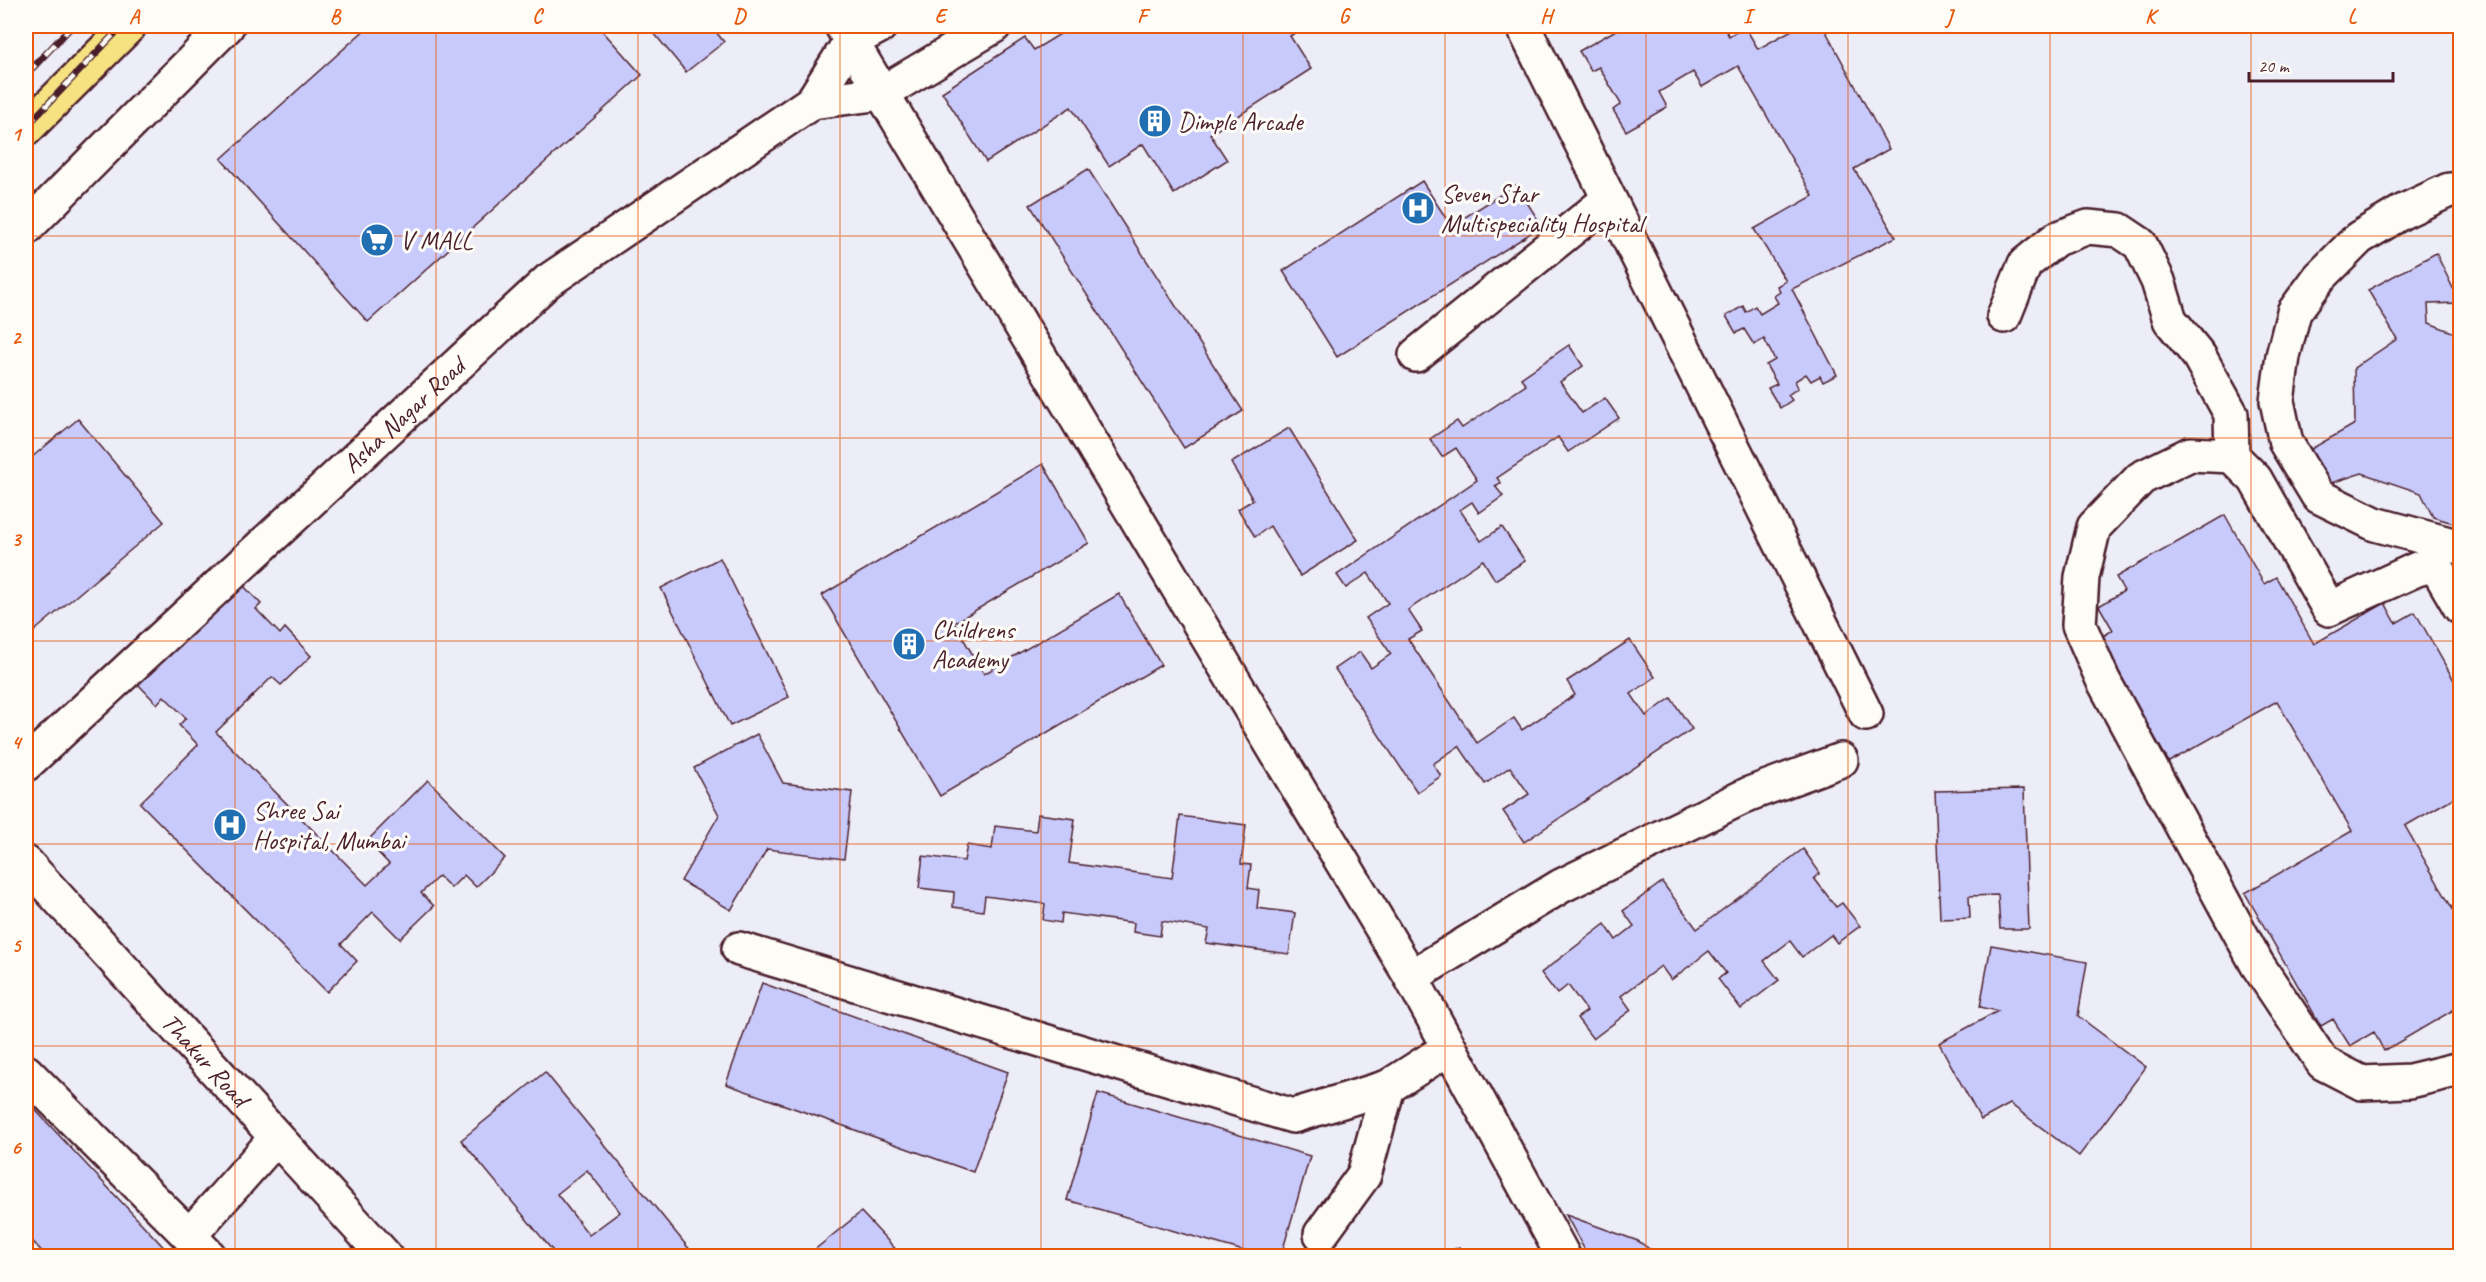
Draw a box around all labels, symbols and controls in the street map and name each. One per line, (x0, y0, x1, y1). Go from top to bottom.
text: A (129, 4, 141, 29)
text: B (330, 4, 342, 29)
text: C (532, 4, 544, 29)
text: D (733, 4, 747, 29)
text: E (935, 4, 949, 29)
text: F (1137, 4, 1151, 29)
text: G (1339, 4, 1352, 29)
text: H (1540, 4, 1555, 29)
text: I (1743, 4, 1756, 29)
text: J (1944, 4, 1956, 29)
text: K (2145, 4, 2159, 29)
text: L (2348, 4, 2358, 29)
scale bar (2249, 45, 2393, 83)
text: 20 m (2258, 55, 2291, 77)
building icon: Dimple Arcade (1137, 103, 1173, 139)
place label: Dimple Arcade (1178, 105, 1305, 138)
text: 1 (12, 122, 23, 147)
place label: Seven Star Multispeciality Hospital (1441, 177, 1647, 240)
hospital icon: Seven Star Multispeciality Hospital (1400, 190, 1436, 226)
supermarket icon: V MALL (359, 222, 395, 258)
place label: V MALL (400, 224, 473, 257)
text: 2 (12, 325, 23, 350)
street label: Asha Nagar Road (335, 347, 474, 480)
text: 3 (12, 527, 23, 552)
place label: Childrens Academy (932, 613, 1016, 676)
building icon: Childrens Academy (891, 626, 927, 662)
text: 4 (12, 730, 24, 755)
place label: Shree Sai Hospital, Mumbai (253, 794, 408, 857)
hospital icon: Shree Sai Hospital, Mumbai (212, 807, 248, 843)
text: 5 (12, 933, 23, 958)
street label: Thakur Road (154, 1006, 259, 1116)
text: 6 (11, 1135, 22, 1160)

